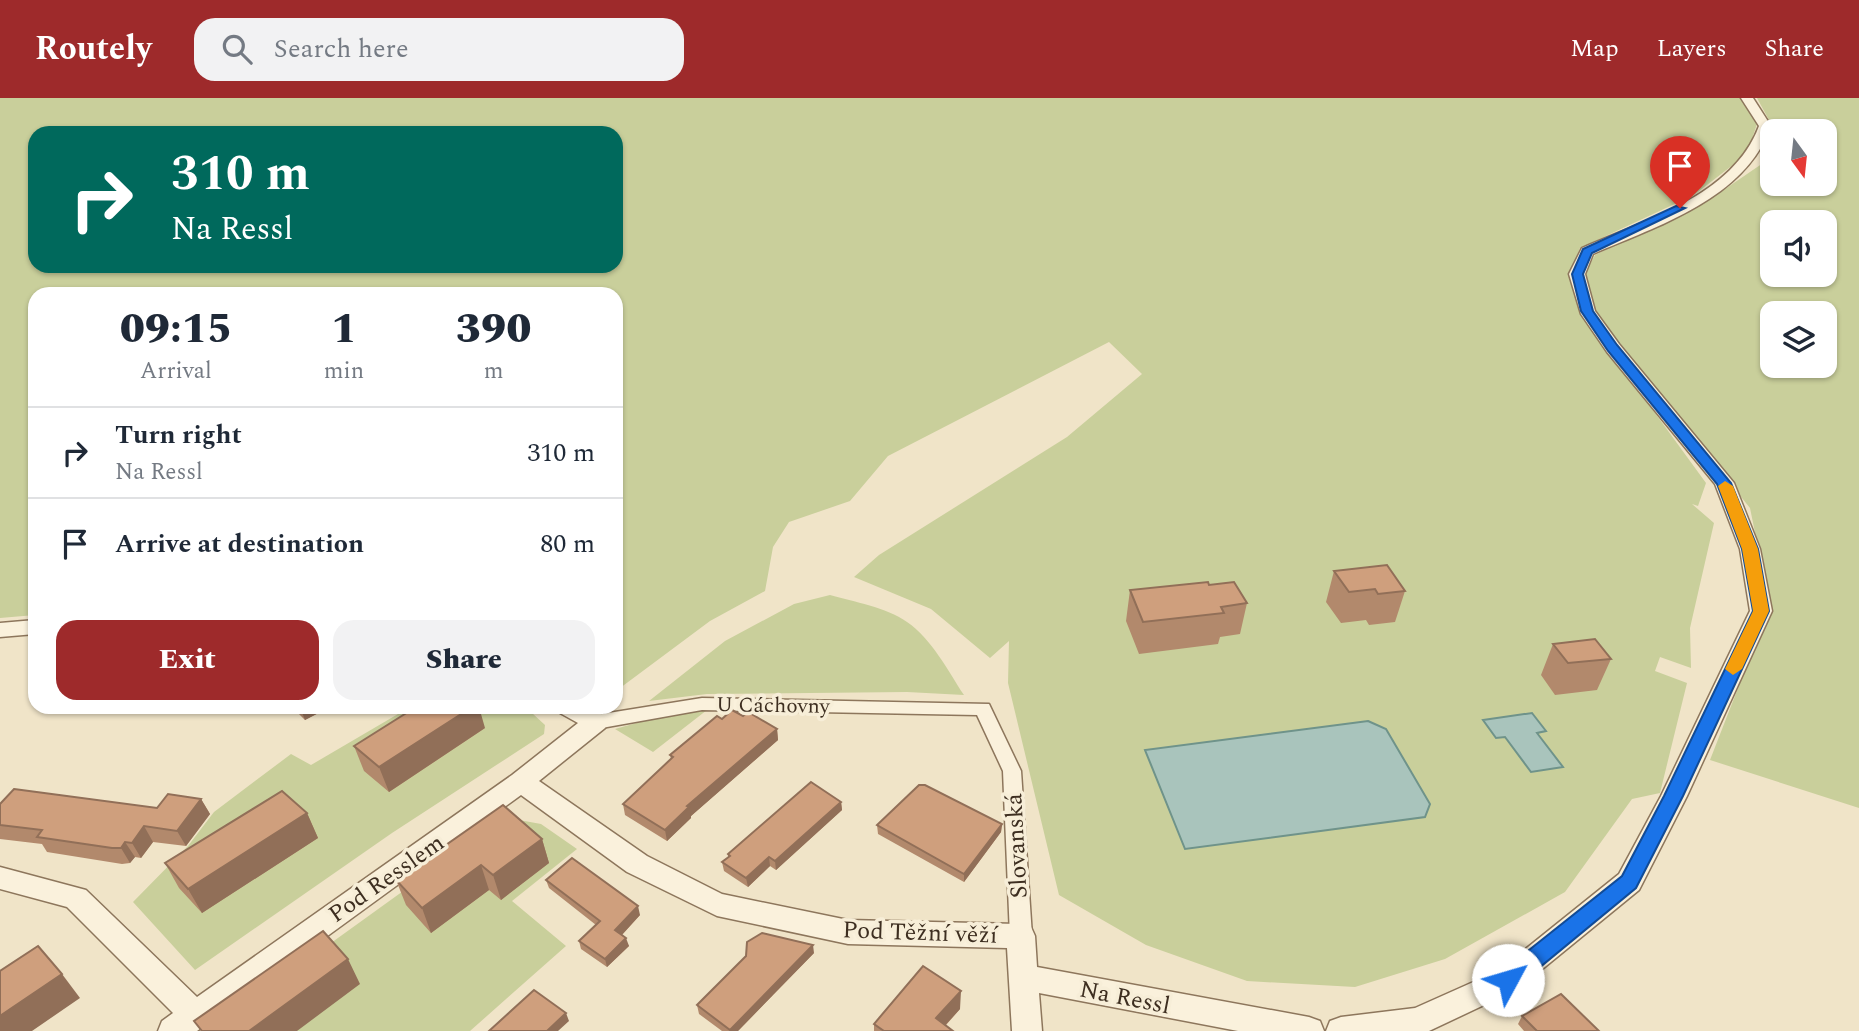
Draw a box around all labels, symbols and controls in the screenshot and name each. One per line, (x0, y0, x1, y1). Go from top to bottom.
search box (194, 18, 684, 81)
text: Routely (35, 24, 152, 74)
text: Search here (274, 29, 409, 69)
icon: search (218, 30, 256, 68)
text: Map (1570, 31, 1619, 67)
text: Layers (1657, 31, 1727, 67)
text: Share (1765, 31, 1824, 67)
north arrow (1760, 119, 1838, 196)
map controls (1760, 119, 1837, 378)
pin (1650, 136, 1710, 208)
text: 310 m (171, 137, 310, 212)
icon: arrive (1661, 147, 1699, 185)
icon: right (56, 154, 147, 245)
text: Na Ressl (171, 205, 293, 254)
button: sound (1760, 210, 1837, 287)
text: 09:15 (120, 298, 232, 361)
text: 1 (331, 298, 357, 361)
text: 390 (456, 298, 531, 361)
button: layers (1760, 301, 1837, 378)
text: Arrival (140, 354, 212, 389)
text: min (324, 354, 364, 389)
text: m (484, 354, 503, 389)
text: Turn right (115, 415, 242, 455)
text: 310 m (527, 433, 595, 473)
icon: right (56, 434, 94, 472)
text: Na Ressl (115, 455, 203, 490)
text: Arrive at destination (115, 524, 364, 564)
text: 80 m (540, 524, 595, 564)
icon: arrive (56, 525, 94, 563)
button: Exit (56, 620, 319, 700)
button: Share (333, 620, 595, 700)
street label: U Cáchovny (716, 689, 831, 723)
street label: Slovanská (996, 792, 1038, 899)
street label: Pod Resslem (321, 825, 452, 932)
street label: Pod Těžní věží (842, 912, 1000, 954)
position arrow (1471, 943, 1545, 1017)
street label: Na Ressl (1076, 972, 1173, 1024)

